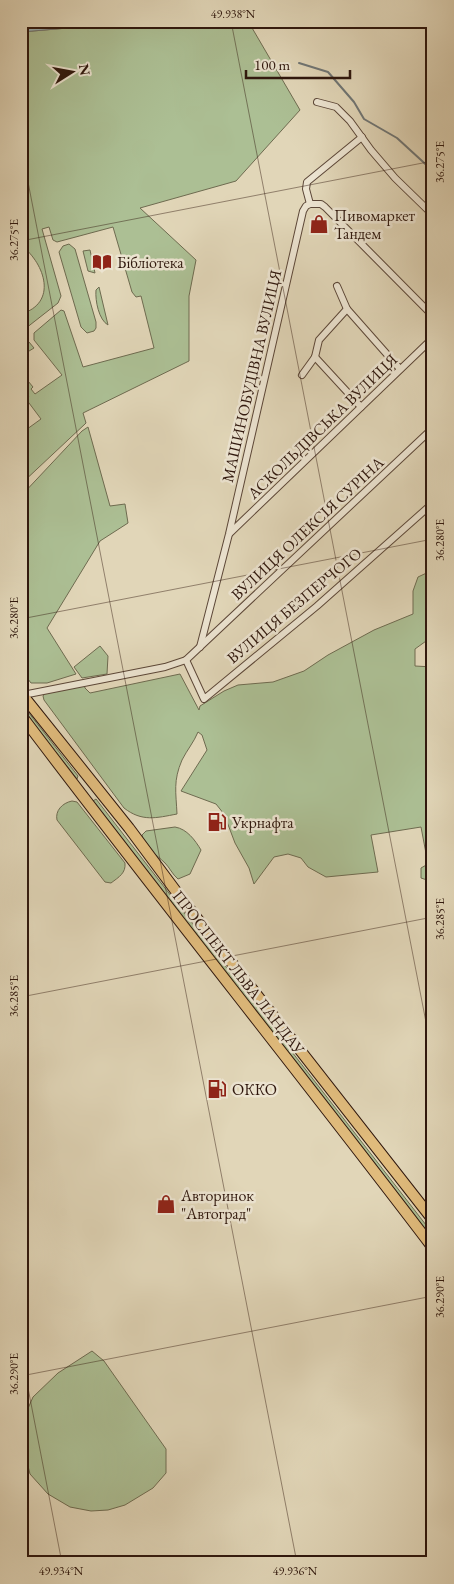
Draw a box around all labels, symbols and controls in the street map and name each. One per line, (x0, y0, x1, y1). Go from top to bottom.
text: 49.938°N (211, 6, 256, 22)
north arrow (48, 48, 98, 98)
scale bar (246, 48, 350, 80)
text: 100 m (254, 55, 291, 74)
text: N (75, 62, 95, 77)
text: 36.275°E (432, 141, 448, 183)
place label: Пивомаркет Тандем (334, 205, 415, 244)
shop icon: Пивомаркет Тандем (308, 213, 330, 235)
text: 36.275°E (6, 219, 22, 261)
library icon: Бібліотека (91, 251, 113, 273)
place label: Бібліотека (117, 252, 184, 273)
street label: МАШИНОБУДІВНА ВУЛИЦЯ (217, 268, 286, 484)
street label: АСКОЛЬДІВСЬКА ВУЛИЦЯ (242, 349, 402, 504)
street label: ВУЛИЦЯ ОЛЕКСІЯ СУРІНА (227, 451, 389, 605)
text: 36.280°E (432, 519, 448, 561)
street label: ВУЛИЦЯ БЕЗПЕРЧОГО (223, 543, 366, 668)
text: 36.280°E (6, 597, 22, 639)
fuel station icon: Укрнафта (206, 811, 228, 833)
place label: Укрнафта (231, 812, 294, 833)
street label: ПРОСПЕКТ ЛЬВА ЛАНДАУ (168, 886, 310, 1059)
text: 36.285°E (432, 898, 448, 940)
text: 36.285°E (6, 975, 22, 1017)
fuel station icon: ОККО (206, 1078, 228, 1100)
place label: ОККО (232, 1079, 277, 1100)
place label: Авторинок "Автоград" (180, 1185, 254, 1224)
shop icon: Авторинок "Автоград" (155, 1193, 177, 1215)
text: 36.290°E (432, 1276, 448, 1318)
text: 36.290°E (6, 1353, 22, 1395)
text: 49.934°N (39, 1563, 84, 1579)
text: 49.936°N (273, 1563, 318, 1579)

